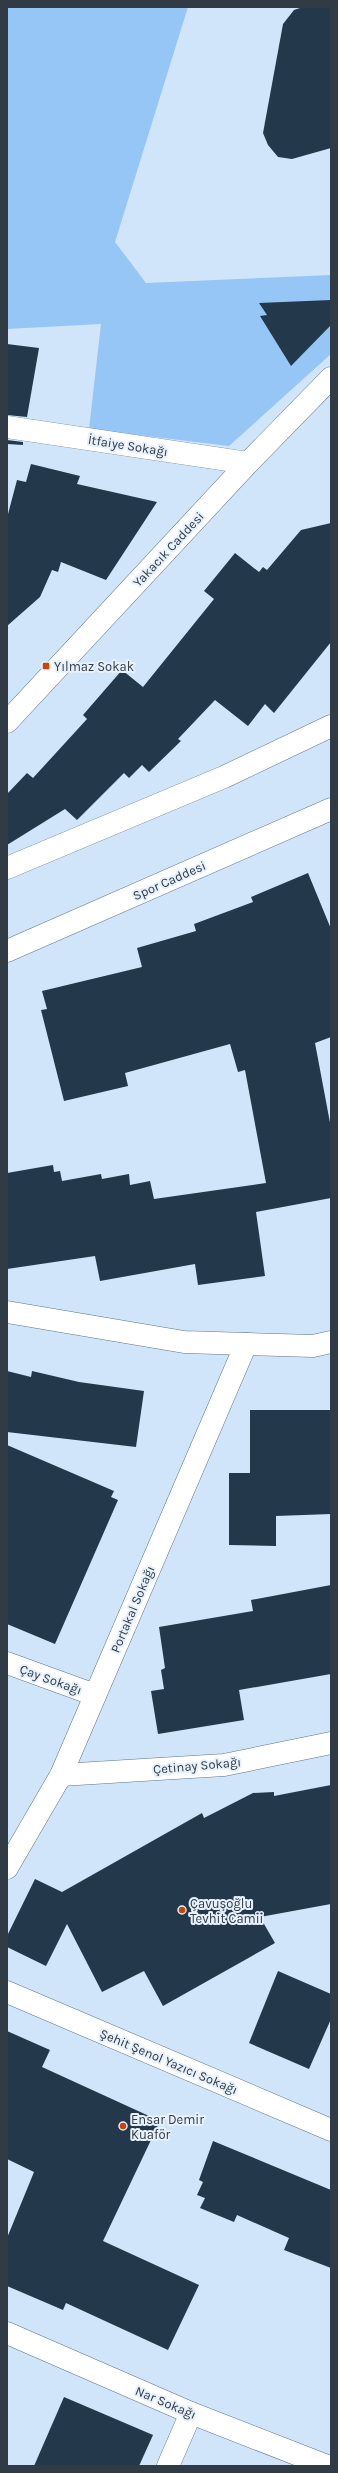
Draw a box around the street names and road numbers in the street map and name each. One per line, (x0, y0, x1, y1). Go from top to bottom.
street label: İtfaiye Sokağı (87, 432, 169, 459)
street label: Yakacık Caddesi (130, 509, 207, 590)
street label: Spor Caddesi (130, 858, 208, 903)
street label: Portakal Sokağı (107, 1563, 158, 1655)
street label: Çay Sokağı (18, 1661, 84, 1698)
street label: Çetinay Sokağı (152, 1754, 242, 1777)
street label: Şehit Şenol Yazıcı Sokağı (98, 2026, 240, 2097)
street label: Nar Sokağı (133, 2383, 198, 2422)

